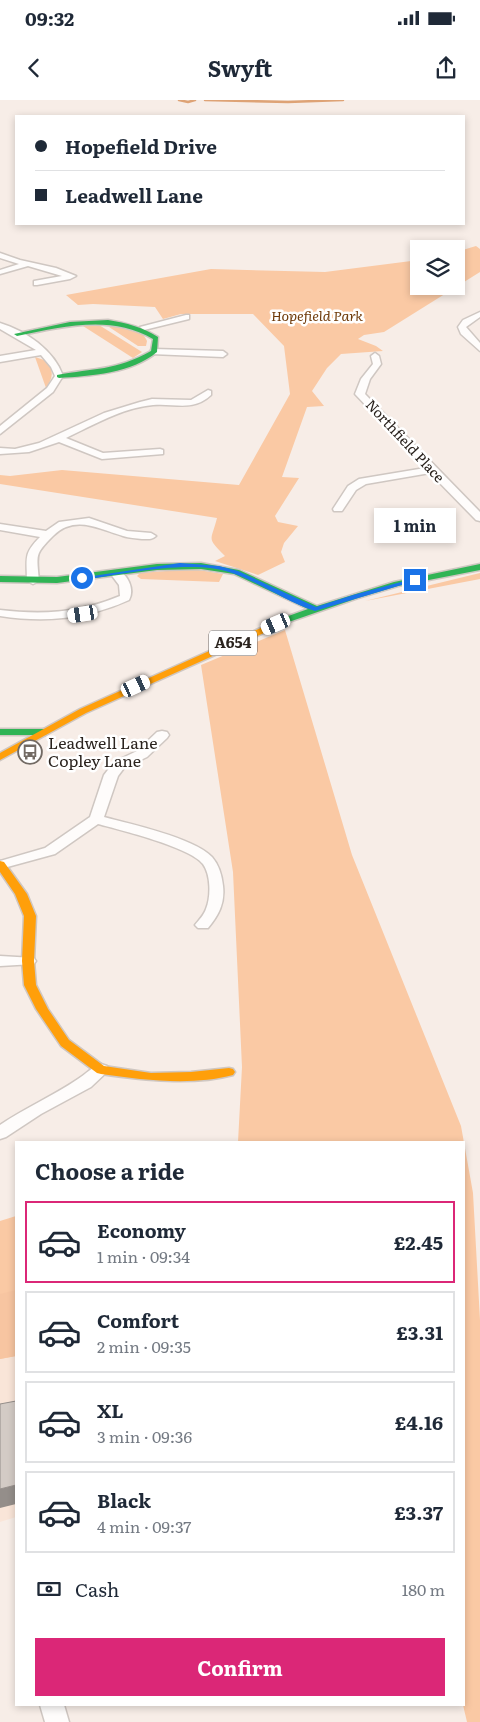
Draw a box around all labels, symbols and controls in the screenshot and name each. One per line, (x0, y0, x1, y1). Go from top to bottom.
text: 09:32 (25, 4, 74, 32)
text: Swyft (208, 51, 272, 84)
icon: back (20, 54, 48, 82)
icon: share (432, 54, 460, 82)
text: Hopefield Drive (65, 132, 217, 160)
text: Leadwell Lane (65, 181, 203, 209)
map controls (410, 240, 465, 295)
button: layers (410, 240, 465, 295)
park label: Hopefield Park (271, 305, 363, 325)
street label: Northfield Place (362, 394, 450, 486)
callout: 1 min (374, 508, 456, 542)
text: 1 min (394, 513, 436, 537)
route start (71, 567, 93, 589)
route end (404, 569, 426, 591)
car (67, 604, 98, 624)
car (259, 611, 292, 637)
road number: A654 (209, 630, 257, 656)
car (119, 673, 152, 699)
place label: Leadwell Lane Copley Lane (48, 730, 158, 772)
bus stop icon: Leadwell Lane Copley Lane (17, 739, 43, 765)
text: Choose a ride (35, 1154, 184, 1187)
text: Economy (97, 1216, 186, 1244)
icon: car (37, 1220, 82, 1265)
text: £2.45 (394, 1228, 443, 1256)
text: 1 min · 09:34 (97, 1244, 190, 1268)
text: Comfort (97, 1306, 179, 1334)
icon: car (37, 1310, 82, 1355)
text: £3.31 (396, 1318, 443, 1346)
text: 2 min · 09:35 (97, 1334, 191, 1358)
text: XL (97, 1396, 124, 1424)
icon: car (37, 1400, 82, 1445)
text: £4.16 (395, 1408, 443, 1436)
text: 3 min · 09:36 (97, 1424, 192, 1448)
text: Black (97, 1486, 151, 1514)
icon: car (37, 1490, 82, 1535)
text: £3.37 (394, 1498, 443, 1526)
text: 4 min · 09:37 (97, 1514, 191, 1538)
icon: cash (35, 1575, 63, 1603)
text: Cash (75, 1575, 119, 1603)
text: 180 m (402, 1577, 445, 1601)
button: Confirm (35, 1638, 445, 1696)

